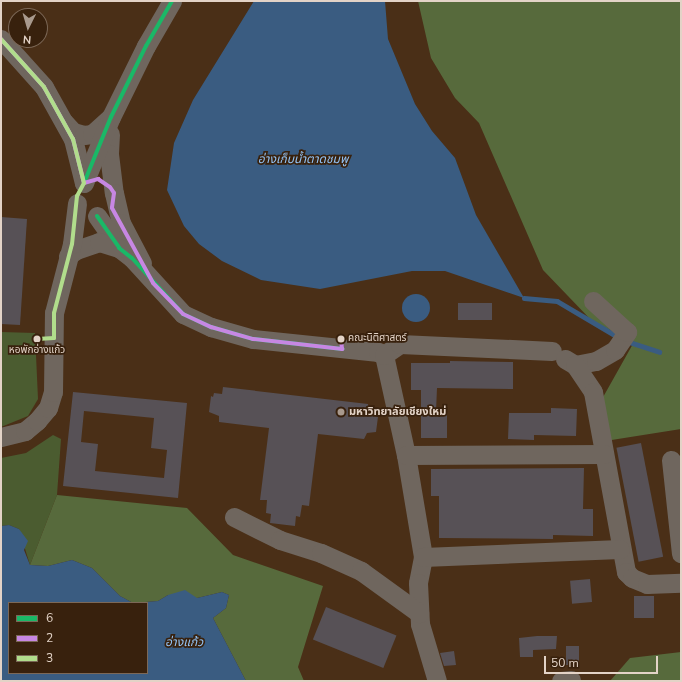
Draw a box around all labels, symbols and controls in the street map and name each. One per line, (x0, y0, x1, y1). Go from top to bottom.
north arrow (8, 8, 48, 48)
text: N (22, 32, 32, 47)
water label: อ่างเก็บน้ำตาดชมพู (258, 153, 348, 167)
place label: คณะนิติศาสตร์ (348, 333, 406, 345)
marker: หอพักอ่างแก้ว (32, 334, 42, 344)
marker: คณะนิติศาสตร์ (336, 334, 346, 344)
place label: หอพักอ่างแก้ว (9, 345, 65, 357)
place label: มหาวิทยาลัยเชียงใหม่ (349, 405, 446, 419)
marker: มหาวิทยาลัยเชียงใหม่ (336, 407, 346, 417)
legend (8, 602, 148, 674)
text: 6 (46, 610, 53, 626)
text: 2 (46, 630, 53, 646)
water label: อ่างแก้ว (165, 636, 203, 650)
scale bar (546, 648, 660, 674)
text: 3 (46, 650, 53, 666)
text: 50 m (551, 655, 579, 671)

